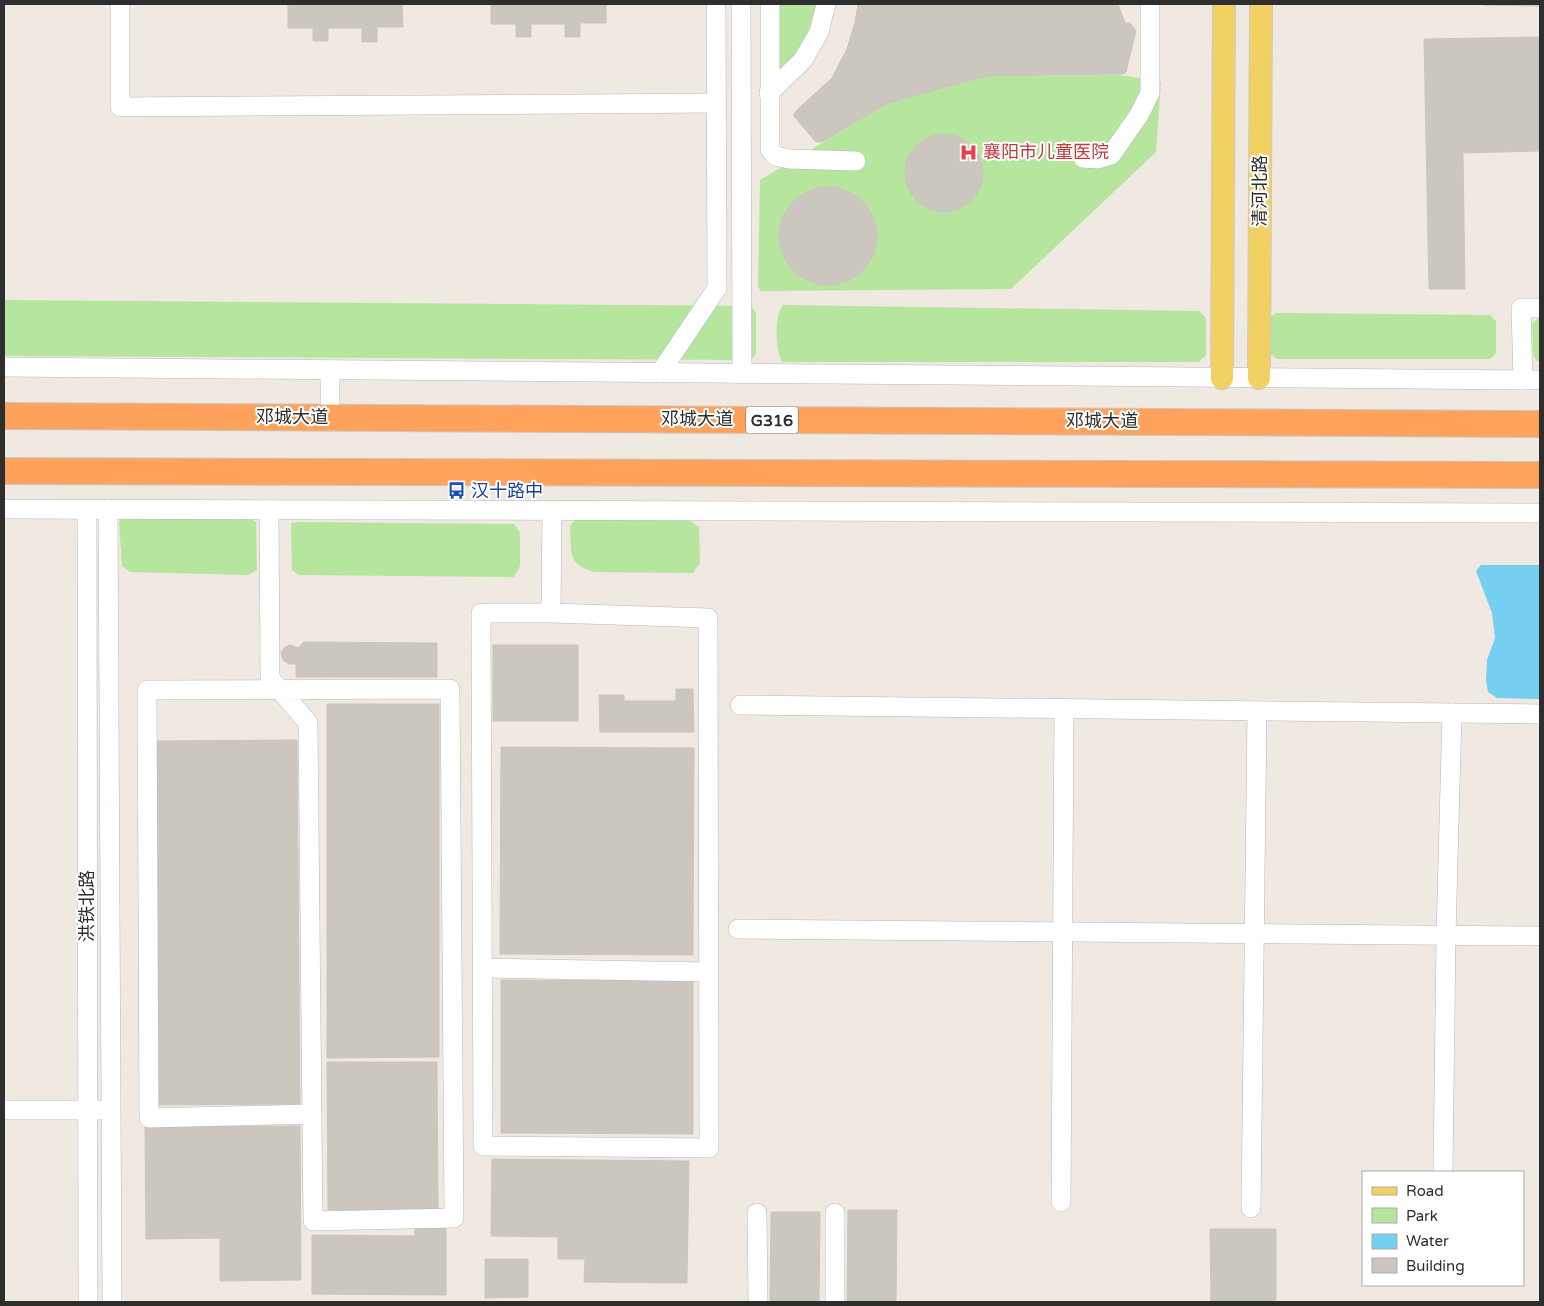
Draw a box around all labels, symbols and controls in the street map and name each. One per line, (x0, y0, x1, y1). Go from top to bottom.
place label: 襄阳市儿童医院 (983, 141, 1109, 163)
hospital icon: 襄阳市儿童医院 (959, 142, 979, 162)
street label: 清河北路 (1249, 155, 1271, 227)
street label: 邓城大道 (256, 406, 328, 428)
road number: G316 (746, 406, 798, 434)
street label: 邓城大道 (661, 408, 733, 430)
street label: 邓城大道 (1066, 410, 1138, 432)
place label: 汉十路中 (471, 480, 543, 502)
bus stop icon: 汉十路中 (447, 481, 467, 501)
street label: 洪铁北路 (76, 870, 98, 942)
legend (1362, 1171, 1524, 1286)
text: Road (1406, 1182, 1444, 1200)
text: Park (1406, 1207, 1438, 1225)
text: Water (1406, 1232, 1449, 1250)
text: Building (1406, 1257, 1465, 1275)

